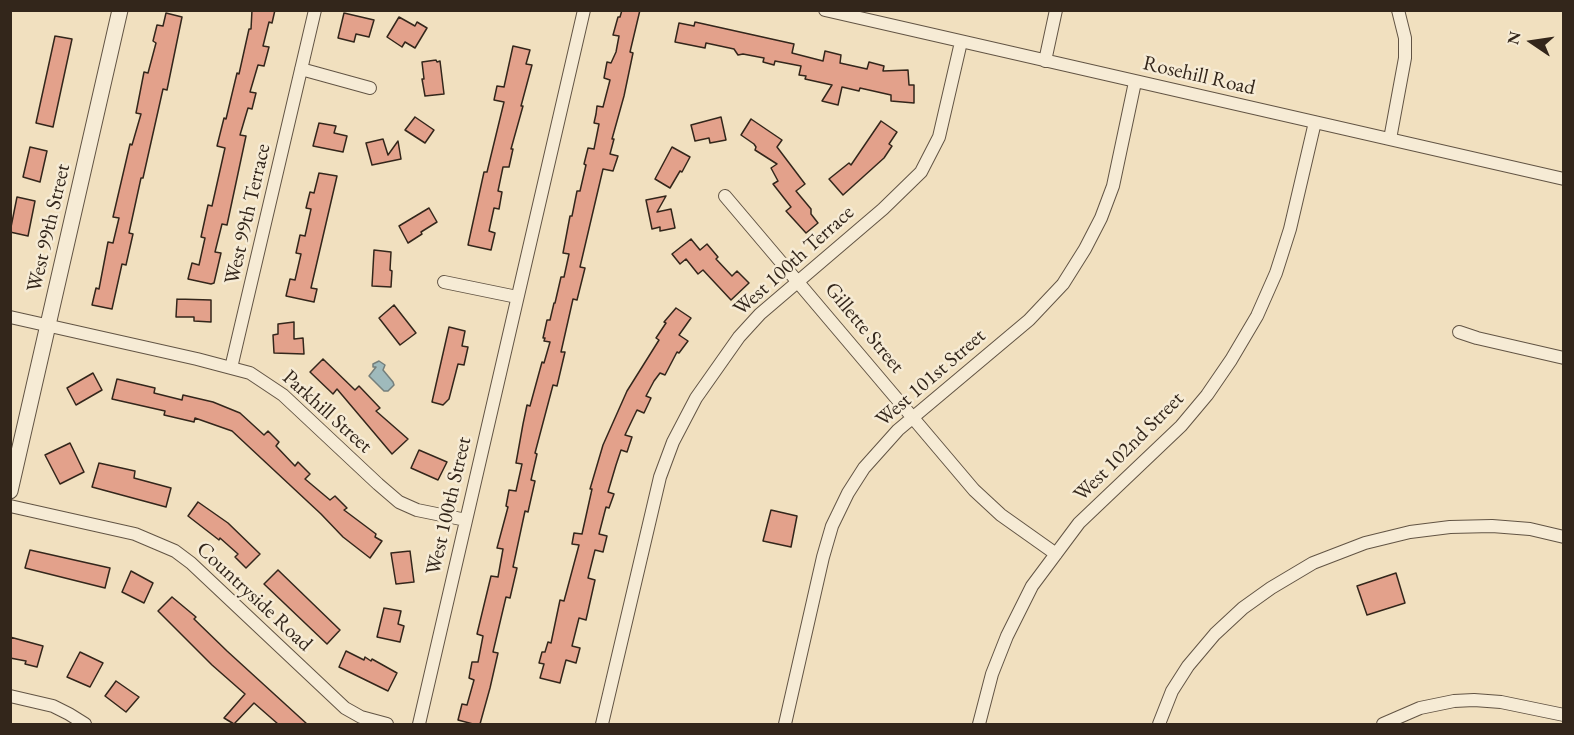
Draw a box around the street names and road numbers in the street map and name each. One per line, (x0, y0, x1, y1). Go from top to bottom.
street label: Rosehill Road (1140, 51, 1258, 101)
street label: West 99th Terrace (220, 141, 276, 287)
street label: West 99th Street (22, 161, 76, 295)
street label: West 100th Terrace (729, 200, 859, 322)
street label: Gillette Street (819, 278, 909, 378)
street label: West 101st Street (871, 324, 991, 432)
street label: Parkhill Street (277, 365, 377, 459)
street label: West 102nd Street (1069, 387, 1189, 507)
street label: West 100th Street (421, 435, 477, 577)
street label: Countryside Road (191, 537, 317, 657)

